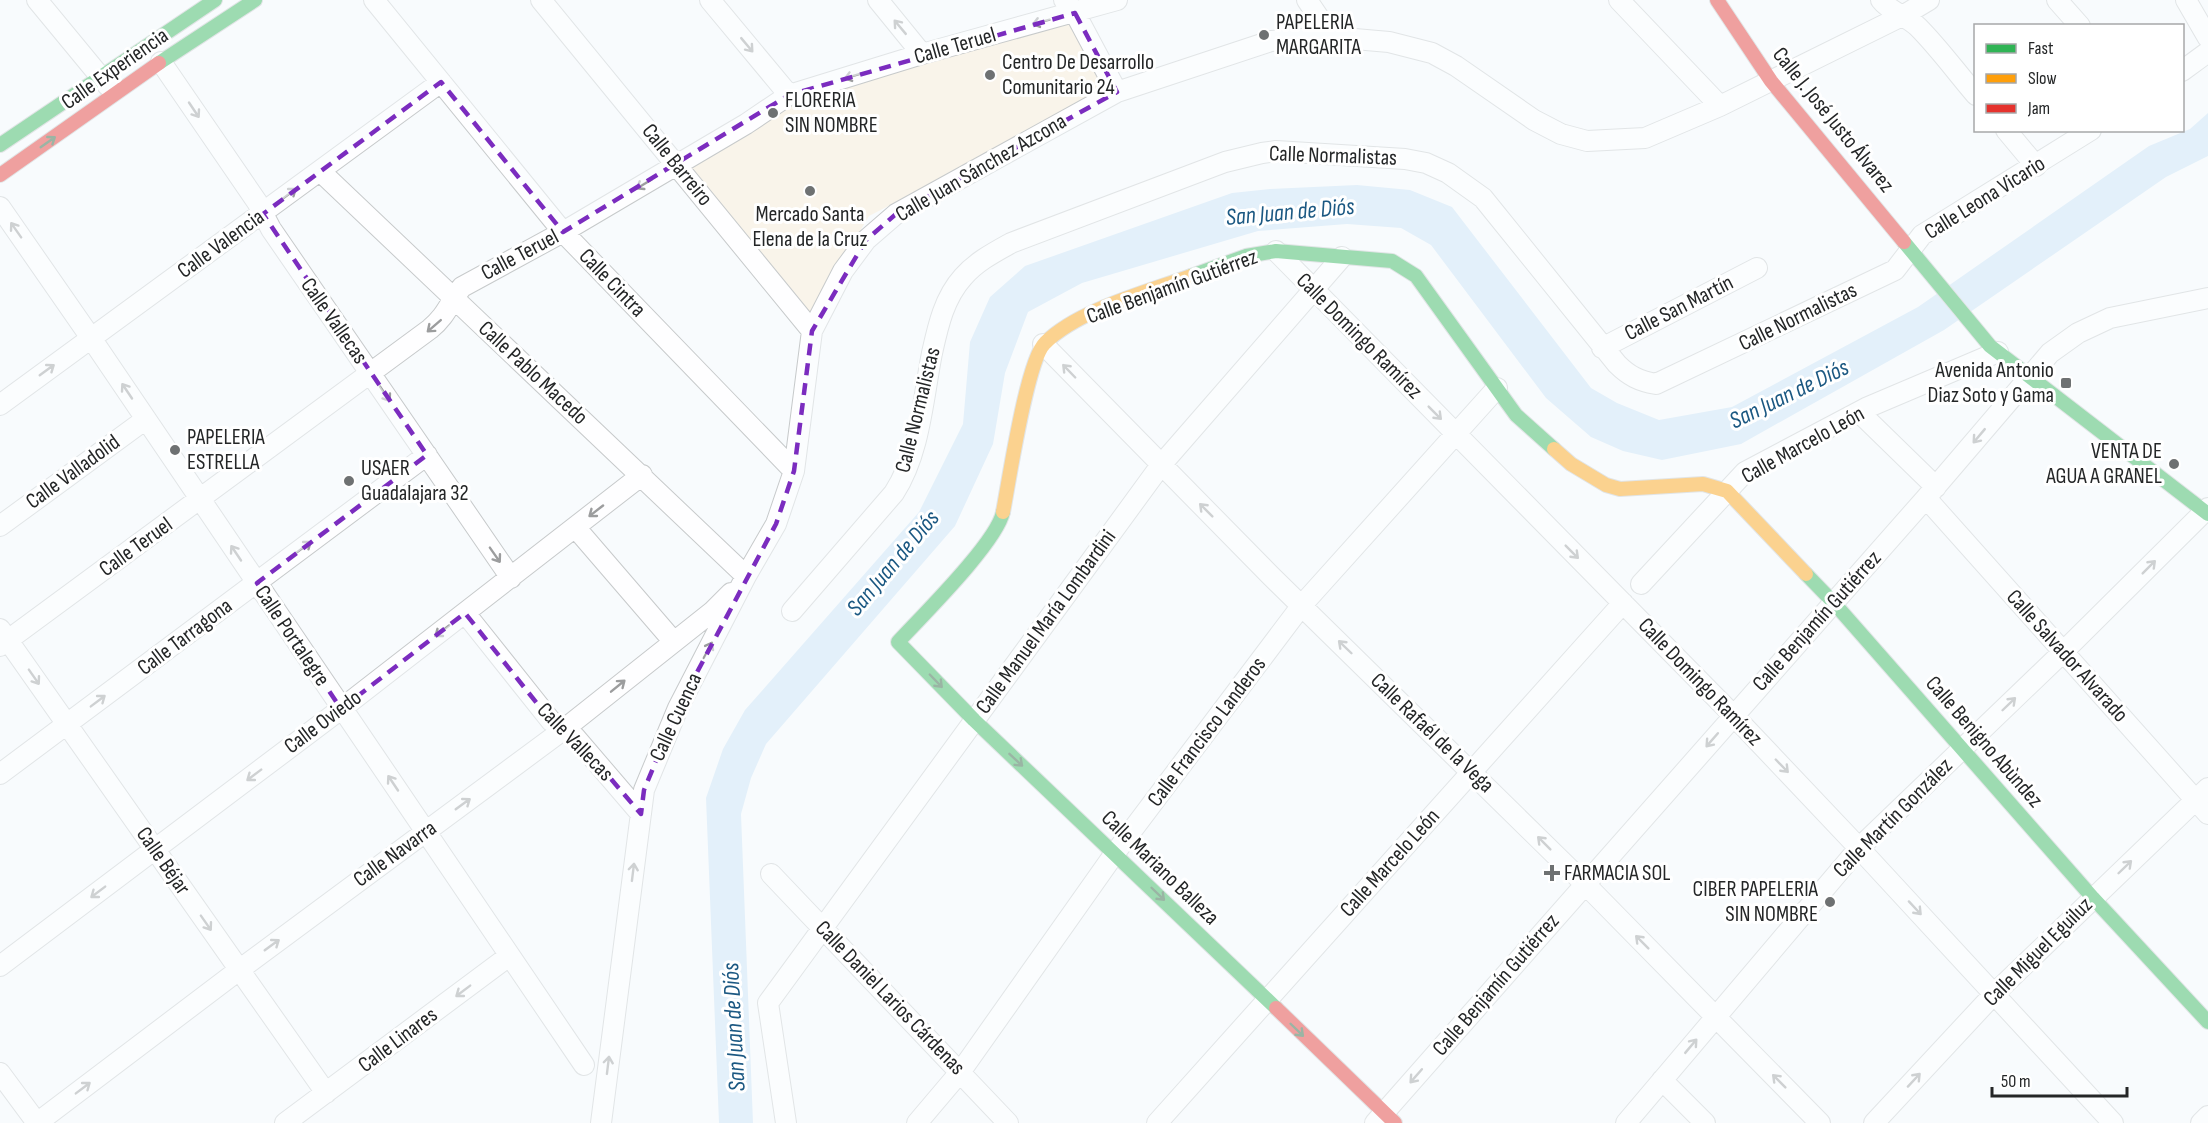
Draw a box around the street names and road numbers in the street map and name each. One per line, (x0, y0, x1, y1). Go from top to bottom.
street label: Calle Teruel (911, 21, 999, 71)
street label: Calle Experiencia (56, 22, 174, 116)
street label: Calle J. José Justo Álvarez (1766, 42, 1900, 198)
street label: Calle Juan Sánchez Azcona (891, 108, 1071, 228)
street label: Calle Barreiro (636, 118, 718, 212)
street label: Calle Normalistas (1269, 140, 1398, 172)
street label: Calle Leona Vicario (1920, 150, 2050, 246)
street label: Calle Valencia (172, 203, 270, 285)
street label: Calle Teruel (477, 223, 563, 287)
street label: Calle Cintra (573, 243, 651, 323)
street label: Calle Benjamín Gutiérrez (1083, 244, 1261, 330)
street label: Calle Domingo Ramírez (1290, 267, 1428, 405)
street label: Calle San Martín (1620, 269, 1738, 347)
street label: Calle Vallecas (295, 273, 373, 369)
street label: Calle Normalistas (1735, 277, 1862, 357)
street label: Calle Pablo Macedo (473, 315, 593, 431)
street label: Calle Normalistas (889, 345, 947, 475)
street label: Calle Marcelo León (1737, 400, 1869, 490)
street label: Calle Valladolid (21, 429, 125, 515)
street label: Calle Teruel (94, 511, 178, 583)
street label: Calle Manuel María Lombardini (970, 525, 1122, 719)
street label: Calle Benjamín Gutiérrez (1747, 545, 1887, 697)
street label: Calle Portalegre (248, 580, 336, 692)
street label: Calle Salvador Alvarado (2000, 584, 2134, 728)
street label: Calle Tarragona (132, 593, 238, 681)
street label: Calle Domingo Ramírez (1632, 612, 1768, 752)
street label: Calle Francisco Landeros (1142, 652, 1272, 812)
street label: Calle Rafaél de la Vega (1365, 667, 1499, 799)
street label: Calle Cuenca (644, 669, 708, 765)
street label: Calle Benigno Abùndez (1919, 671, 2049, 813)
street label: Calle Oviedo (279, 684, 367, 760)
street label: Calle Vallecas (531, 697, 619, 787)
street label: Calle Martín González (1828, 753, 1958, 883)
street label: Calle Marcelo León (1334, 803, 1446, 923)
street label: Calle Mariano Balleza (1095, 805, 1225, 931)
street label: Calle Navarra (348, 815, 442, 893)
street label: Calle Béjar (130, 822, 196, 900)
street label: Calle Miguel Eguiluz (1978, 892, 2098, 1012)
street label: Calle Benjamín Gutiérrez (1427, 908, 1565, 1062)
street label: Calle Daniel Larios Cárdenas (809, 915, 971, 1081)
street label: Calle Linares (353, 1001, 443, 1079)

